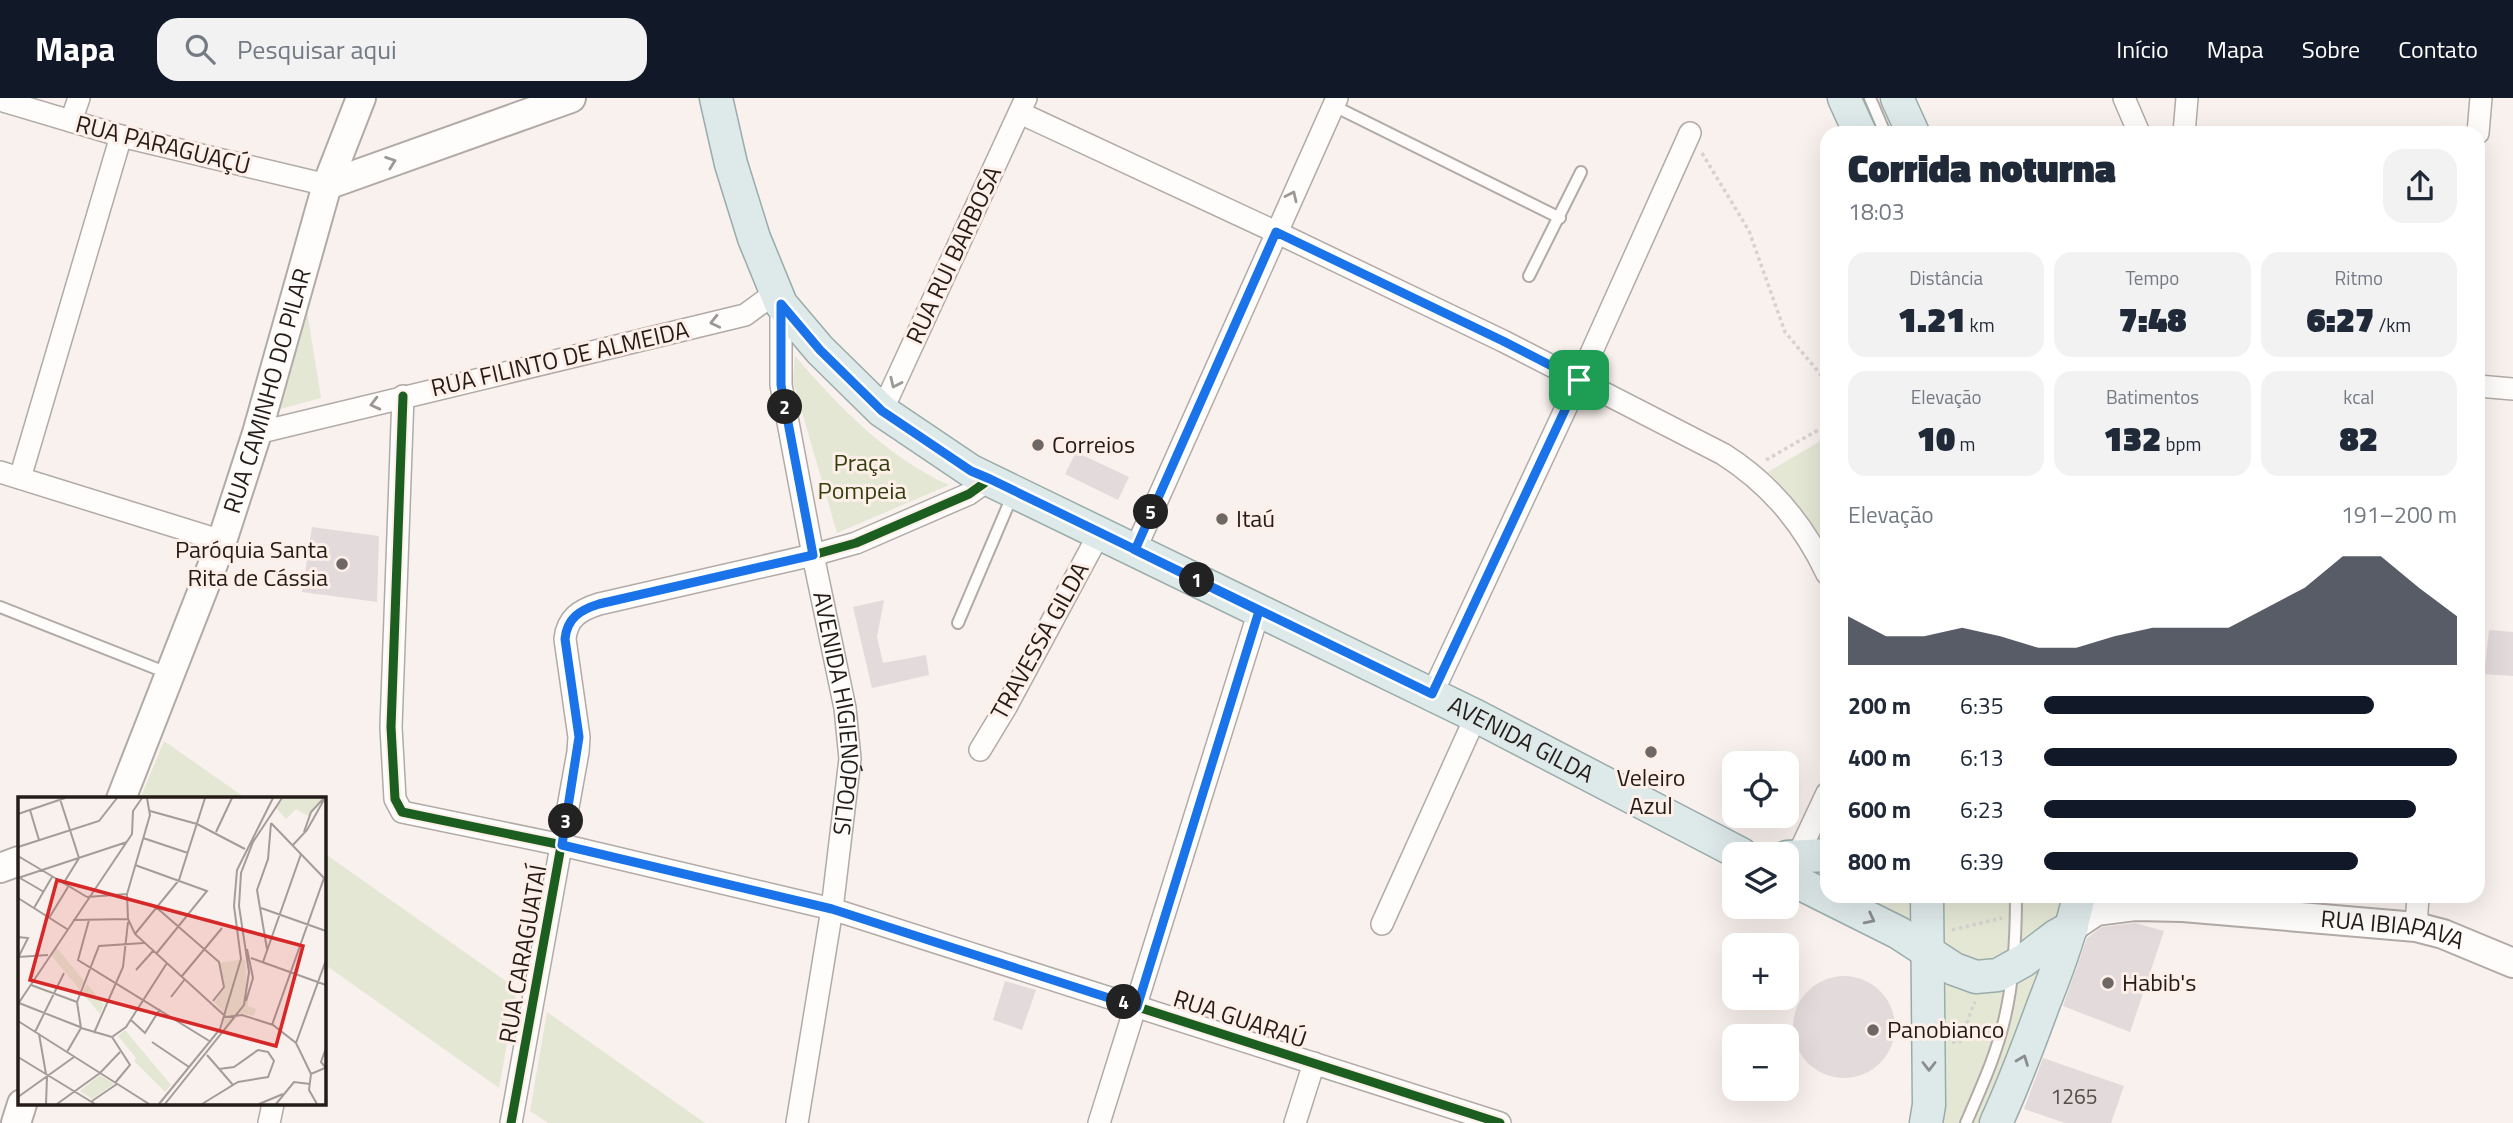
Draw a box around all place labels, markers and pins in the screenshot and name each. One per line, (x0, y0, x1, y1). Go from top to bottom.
pin (1549, 350, 1609, 410)
pin: 2 (768, 390, 802, 424)
place label: Correios (1052, 426, 1135, 462)
marker: Correios (1030, 437, 1046, 453)
pin: 5 (1134, 494, 1168, 530)
place label: Itaú (1236, 500, 1275, 536)
marker: Itaú (1214, 511, 1230, 527)
place label: Paróquia Santa Rita de Cássia (175, 531, 328, 595)
marker: Paróquia Santa Rita de Cássia (334, 556, 350, 572)
pin: 1 (1180, 562, 1214, 598)
marker: Veleiro Azul (1643, 744, 1659, 760)
place label: Veleiro Azul (1617, 759, 1685, 823)
pin: 3 (548, 804, 584, 838)
place label: Habib's (2122, 964, 2196, 1000)
marker: Habib's (2100, 975, 2116, 991)
pin: 4 (1106, 984, 1142, 1020)
place label: Panobianco (1887, 1011, 2004, 1047)
marker: Panobianco (1865, 1022, 1881, 1038)

